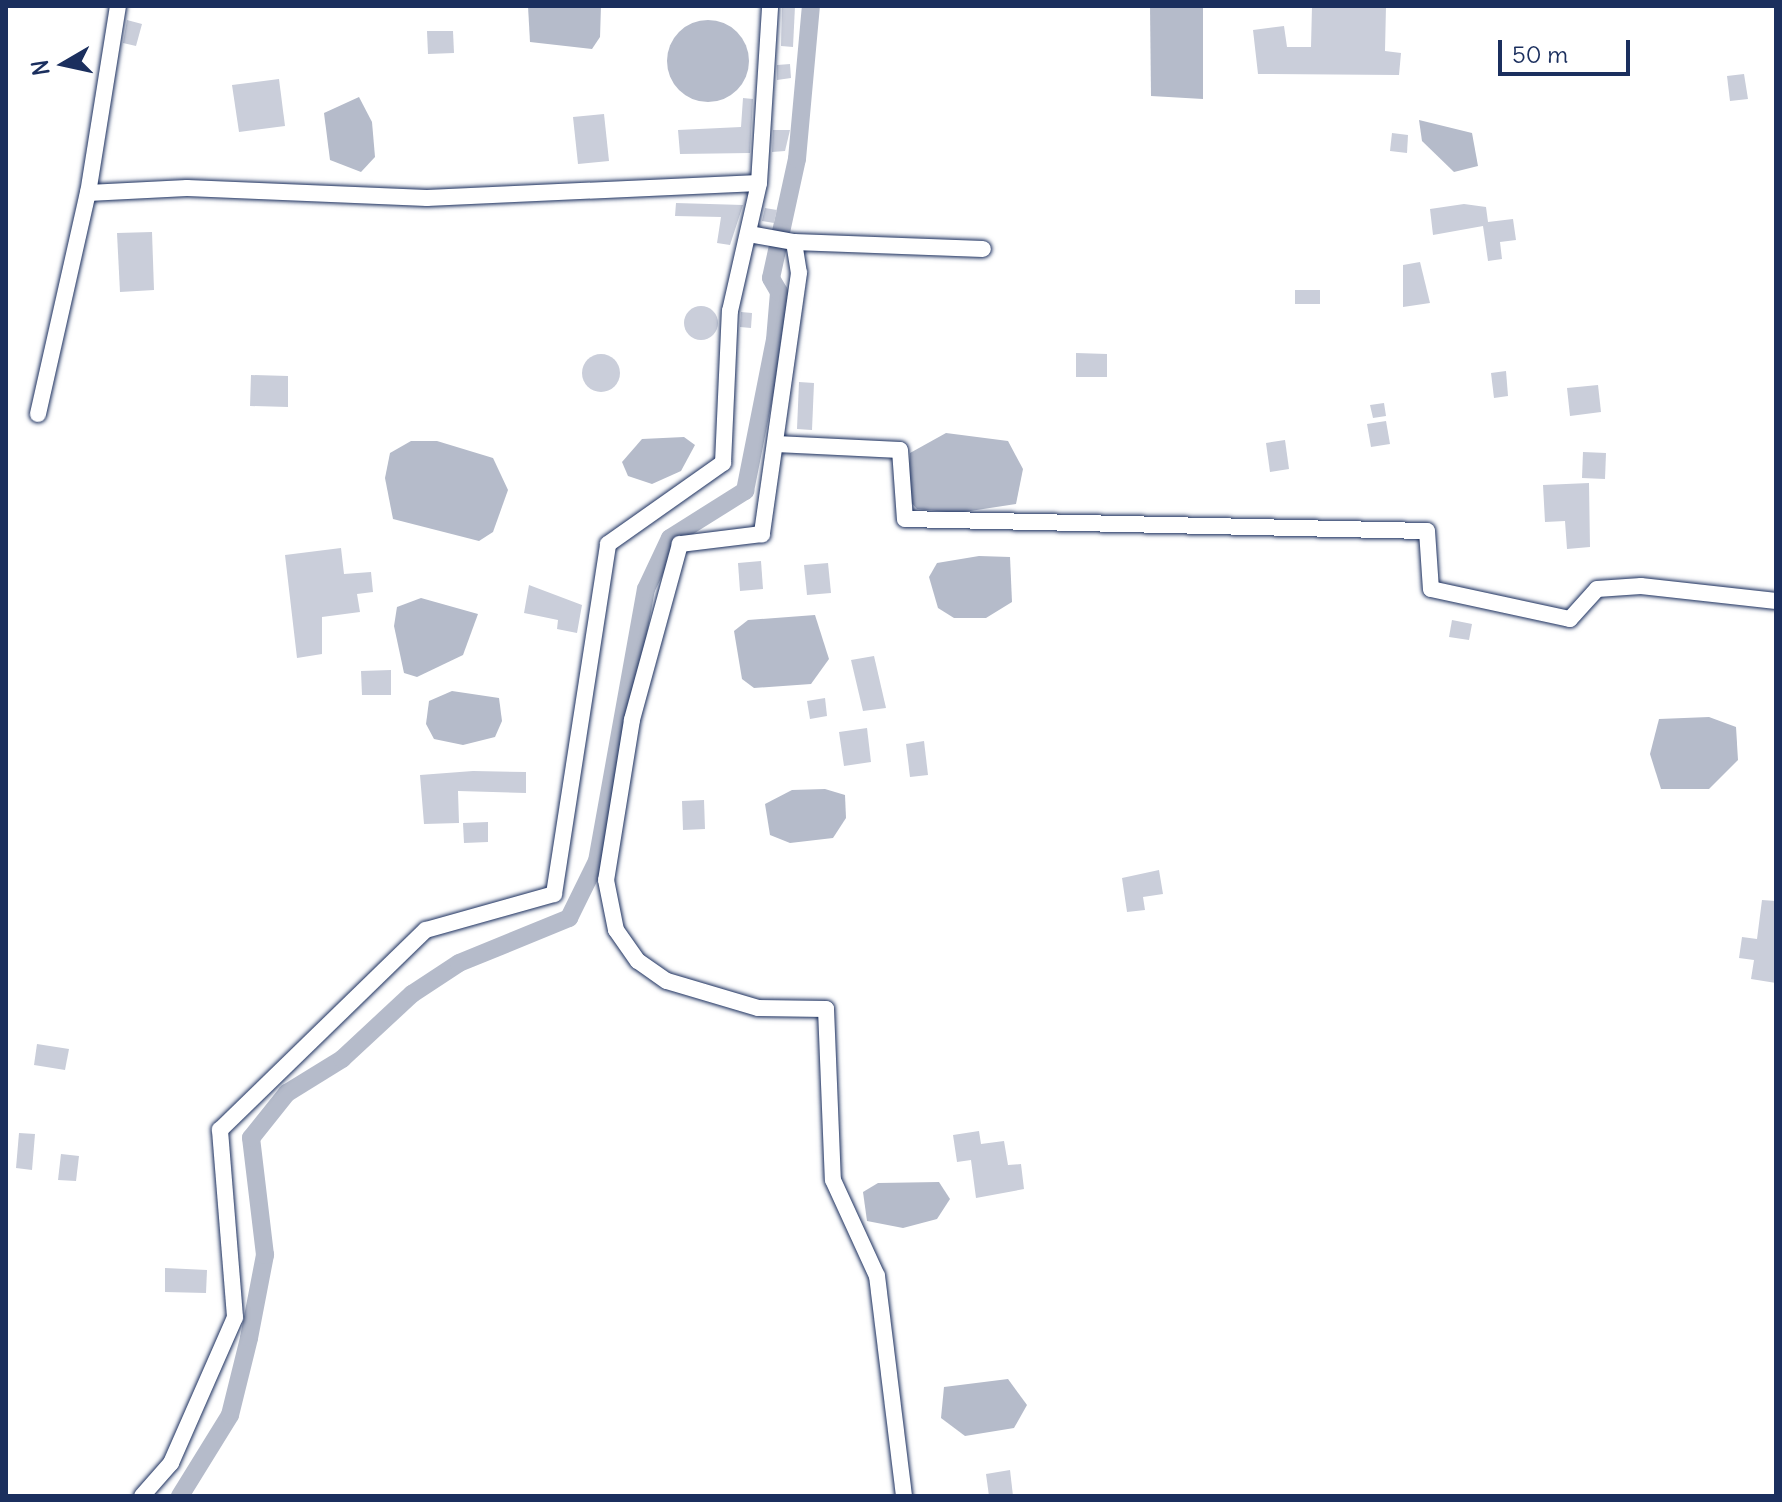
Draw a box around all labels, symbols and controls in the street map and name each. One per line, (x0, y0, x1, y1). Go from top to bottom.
north arrow (24, 24, 104, 104)
scale bar (1502, 24, 1634, 74)
text: 50 m (1512, 39, 1568, 69)
text: N (25, 58, 55, 77)

